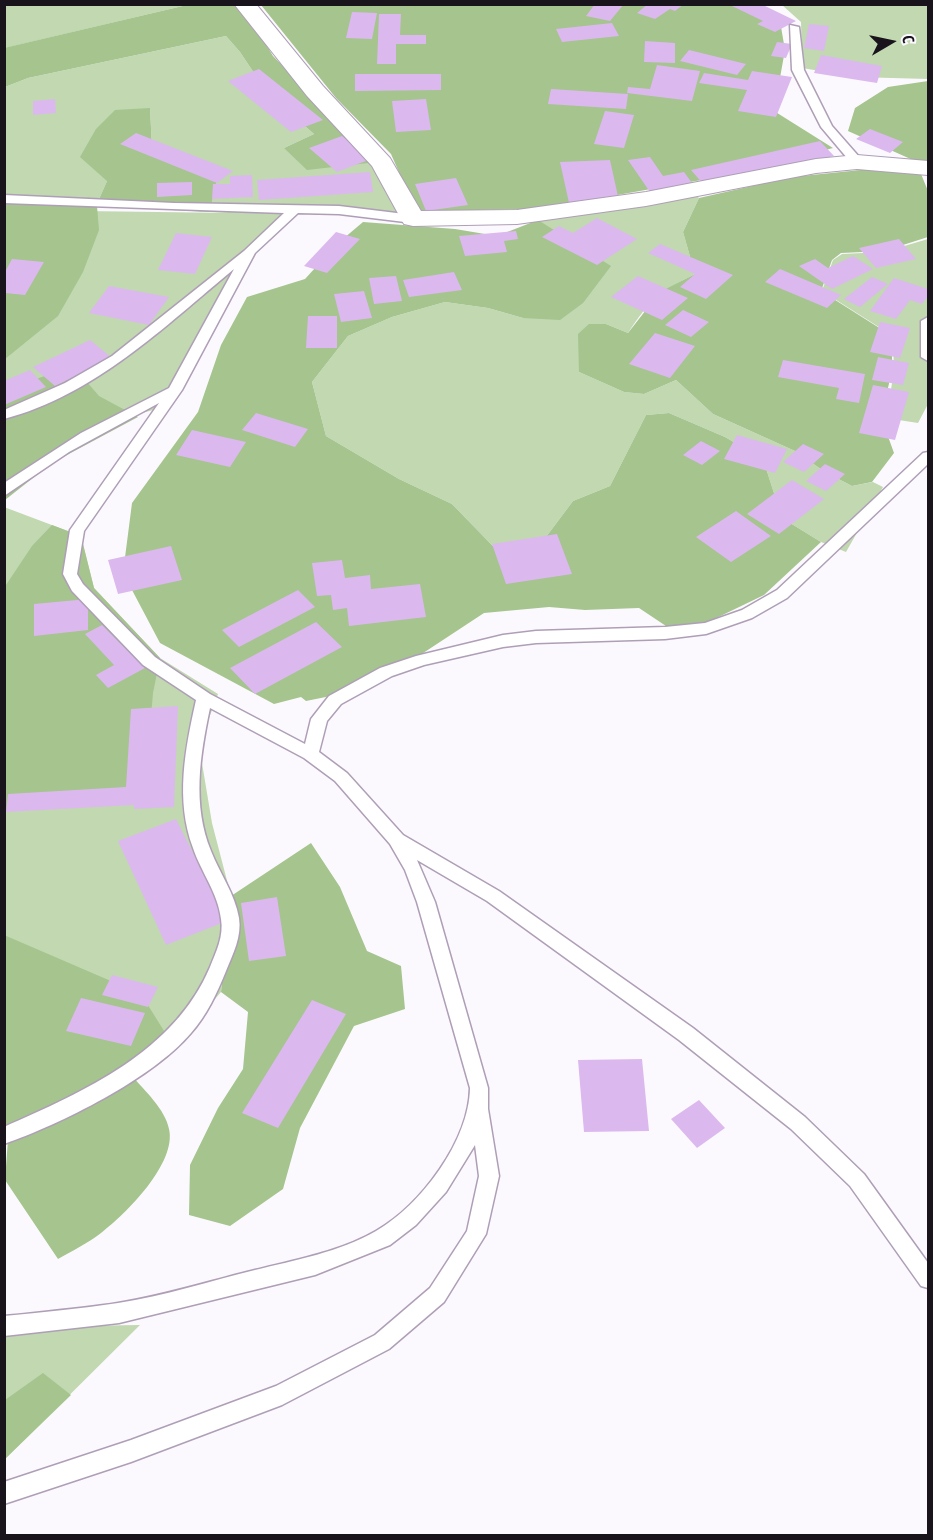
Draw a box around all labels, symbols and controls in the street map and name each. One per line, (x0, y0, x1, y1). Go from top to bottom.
north arrow (861, 12, 921, 72)
text: С (898, 34, 919, 44)

